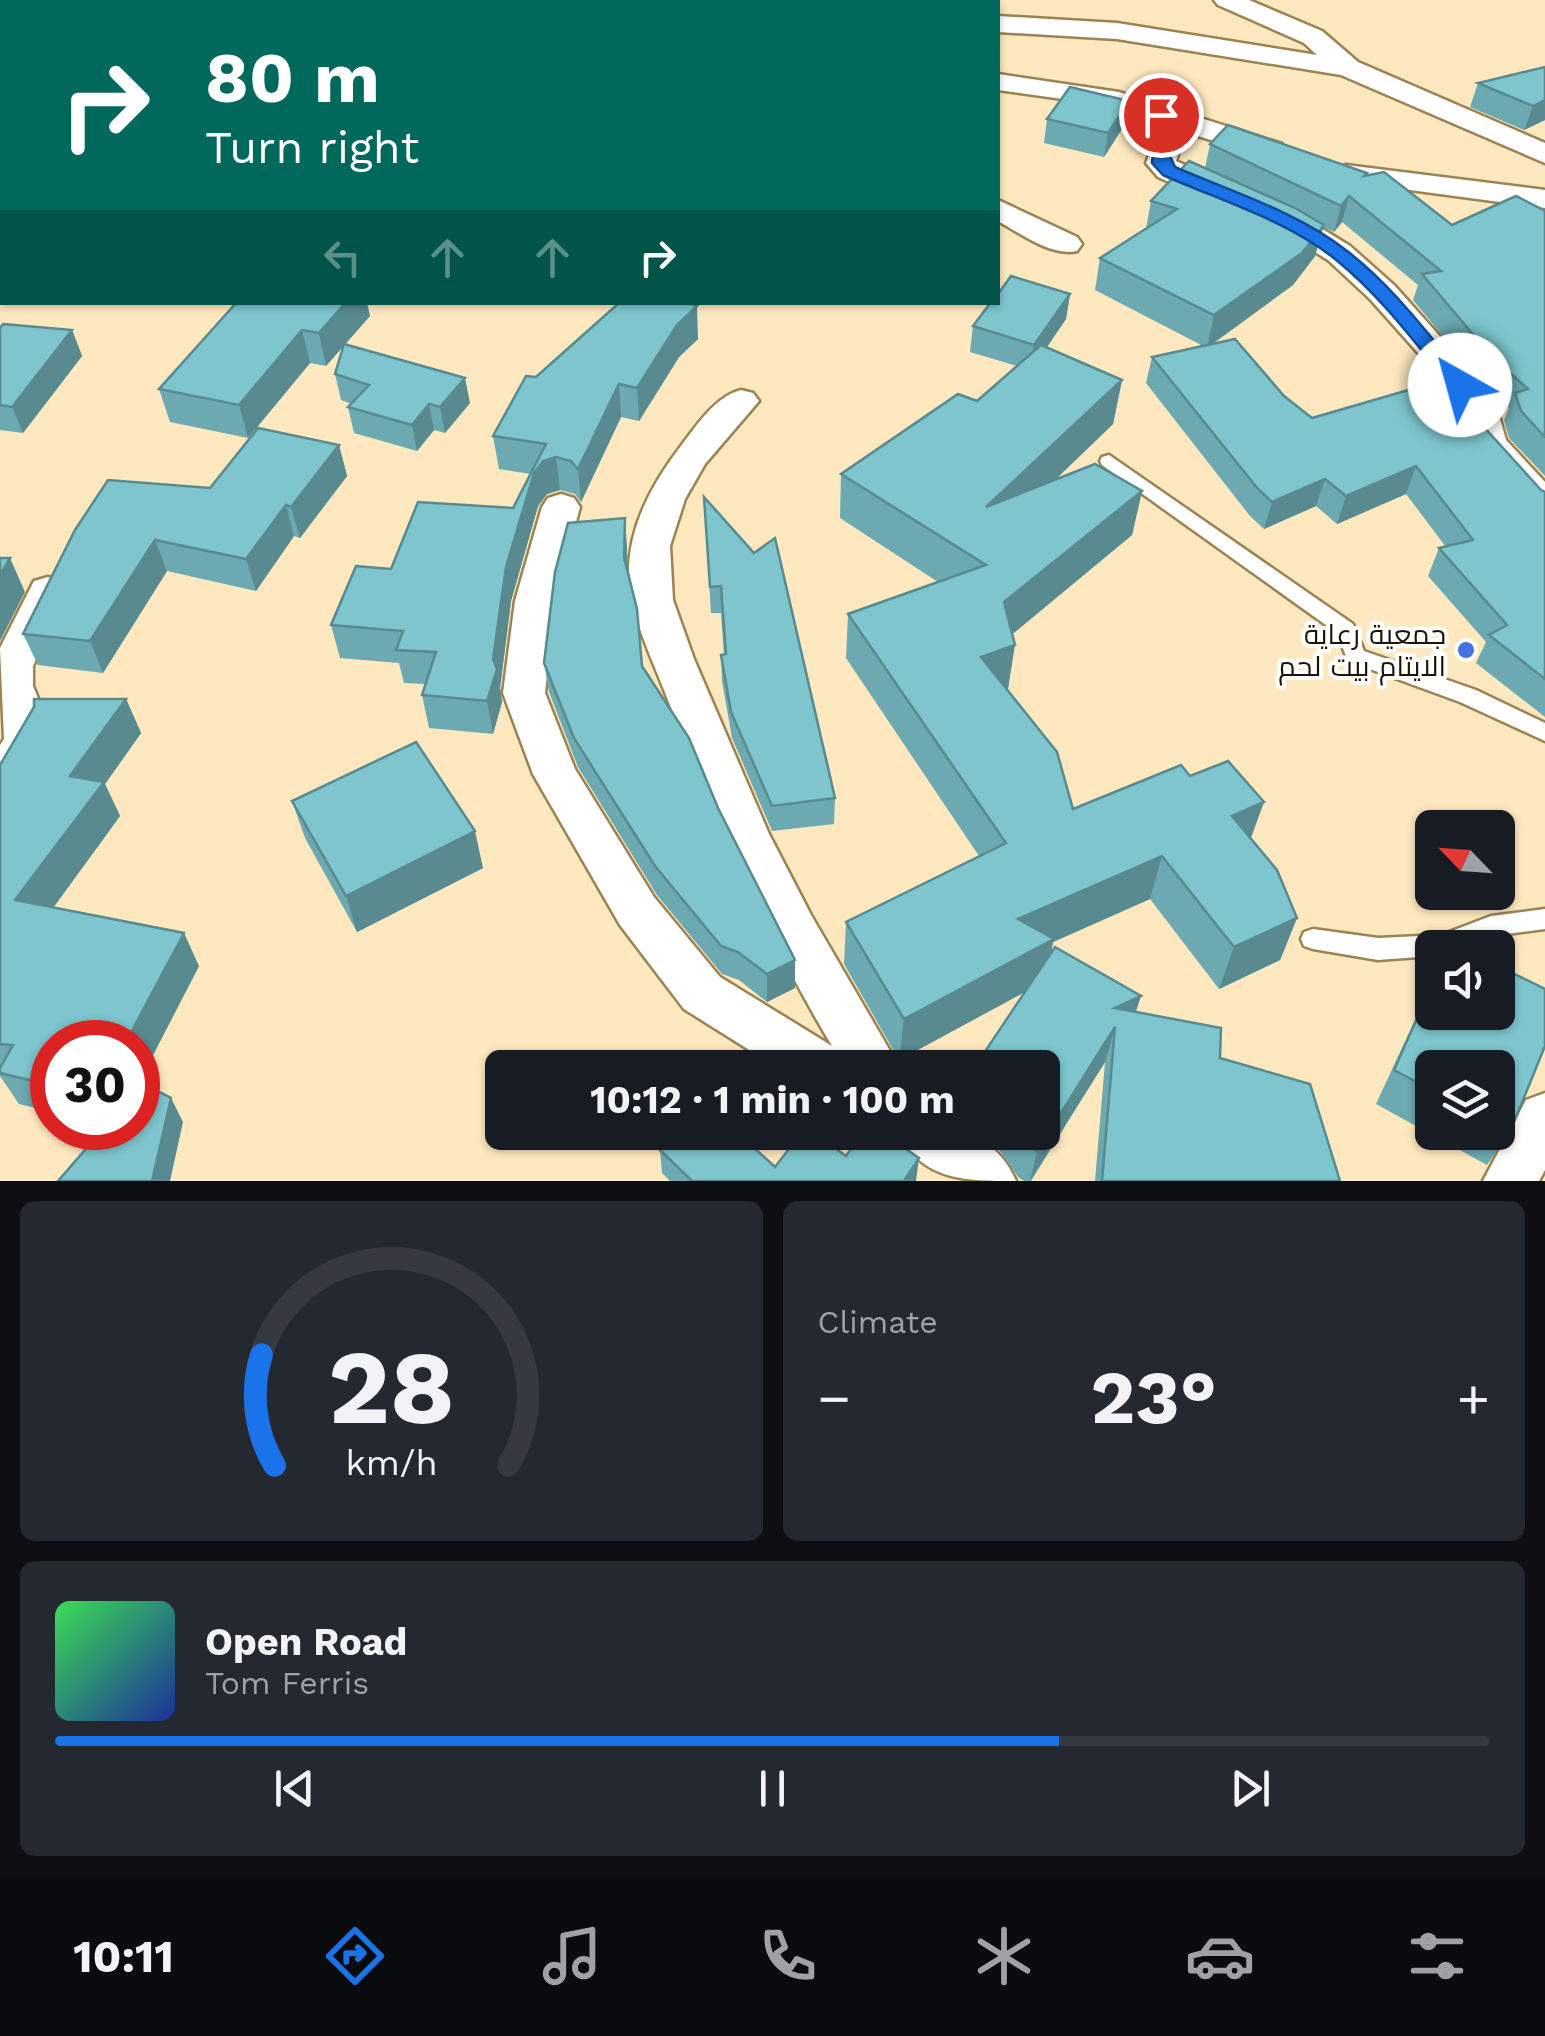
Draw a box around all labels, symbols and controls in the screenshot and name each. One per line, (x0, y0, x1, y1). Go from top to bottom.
text: 80 m (205, 37, 380, 119)
icon: right (40, 40, 170, 170)
pin (1119, 73, 1204, 158)
icon: arrive (1134, 88, 1189, 143)
text: Turn right (205, 121, 419, 174)
icon: left (315, 230, 370, 285)
icon: ahead (420, 230, 475, 285)
icon: ahead (525, 230, 580, 285)
icon: right (630, 230, 685, 285)
position arrow (1408, 333, 1512, 437)
place label: جمعية رعاية الايتام بيت لحم (1278, 618, 1446, 686)
marker: جمعية رعاية الايتام بيت لحم (1455, 639, 1477, 661)
north arrow (1415, 810, 1515, 910)
map controls (1415, 810, 1515, 1150)
button: sound (1415, 930, 1515, 1030)
speed limit sign: 30 (30, 1020, 160, 1150)
button: layers (1415, 1050, 1515, 1150)
text: 10:12 · 1 min · 100 m (590, 1078, 955, 1122)
text: Climate (818, 1303, 938, 1341)
text: 28 (328, 1326, 455, 1448)
text: 23° (1091, 1353, 1217, 1441)
text: − (818, 1366, 851, 1430)
text: + (1457, 1366, 1490, 1430)
text: km/h (345, 1442, 437, 1484)
text: Open Road (205, 1620, 407, 1664)
text: Tom Ferris (205, 1664, 369, 1702)
icon: previous (267, 1761, 322, 1816)
icon: pause (745, 1761, 800, 1816)
icon: next (1223, 1761, 1278, 1816)
icon: directions (320, 1921, 390, 1991)
icon: music (537, 1921, 607, 1991)
icon: phone (753, 1921, 823, 1991)
icon: climate (969, 1921, 1039, 1991)
icon: car (1185, 1921, 1255, 1991)
icon: filters (1402, 1921, 1472, 1991)
text: 10:11 (73, 1930, 174, 1983)

